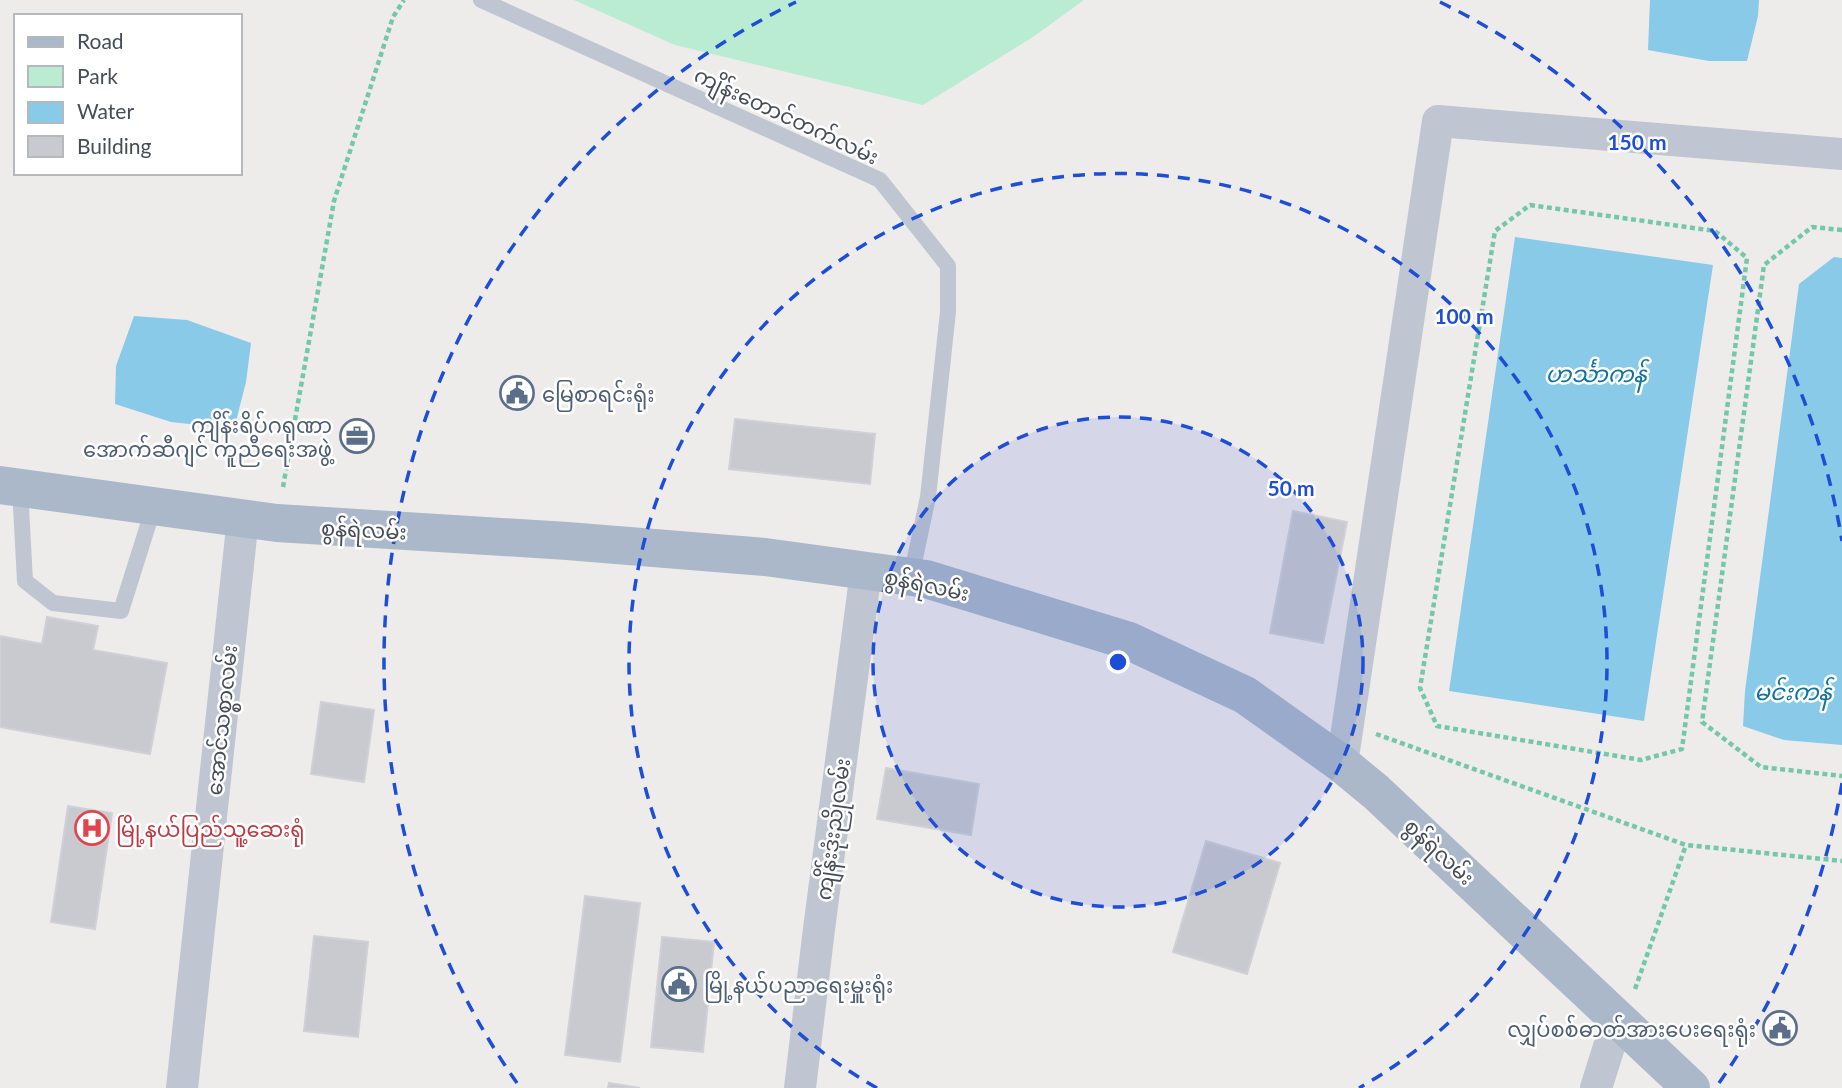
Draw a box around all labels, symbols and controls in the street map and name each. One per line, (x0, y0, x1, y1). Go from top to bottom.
legend (14, 14, 242, 175)
text: Road (77, 28, 124, 53)
street label: ကျိန်းတောင်တက်လမ်း (688, 60, 884, 175)
text: Park (77, 63, 118, 88)
text: Water (77, 98, 134, 123)
text: 150 m (1607, 129, 1667, 154)
text: Building (77, 133, 152, 158)
text: 100 m (1434, 303, 1494, 328)
water label: ဟင်္သာကန် (1545, 358, 1650, 393)
public building icon: မြေစာရင်းရုံး (498, 374, 536, 412)
place label: မြေစာရင်းရုံး (542, 379, 655, 412)
place label: ကျိန်းရိပ်ဂရုဏာ အောက်ဆီဂျင် ကူညီရေးအဖွဲ့ (83, 410, 335, 468)
office icon: ကျိန်းရိပ်ဂရုဏာ အောက်ဆီဂျင် ကူညီရေးအဖွဲ့ (338, 417, 376, 455)
text: 50 m (1267, 475, 1315, 500)
street label: စွန်ရဲလမ်း (320, 512, 408, 550)
street label: စွန်ရဲလမ်း (881, 561, 972, 611)
street label: အောင်သစ္စာလမ်း (199, 643, 248, 797)
centre of rings (1106, 650, 1130, 674)
water label: မင်းကန် (1754, 676, 1835, 711)
street label: ကျိန်းဒုံးညိုလမ်း (808, 756, 861, 902)
hospital icon: မြို့နယ်ပြည်သူ့ဆေးရုံ (73, 809, 111, 847)
street label: စွန်ရဲလမ်း (1396, 811, 1481, 894)
place label: မြို့နယ်ပြည်သူ့ဆေးရုံ (116, 814, 305, 847)
public building icon: မြို့နယ်ပညာရေးမှူးရုံး (660, 965, 698, 1003)
place label: မြို့နယ်ပညာရေးမှူးရုံး (704, 970, 893, 1003)
public building icon: လျှပ်စစ်ဓာတ်အားပေးရေးရုံး (1761, 1009, 1799, 1047)
place label: လျှပ်စစ်ဓာတ်အားပေးရေးရုံး (1507, 1014, 1756, 1047)

